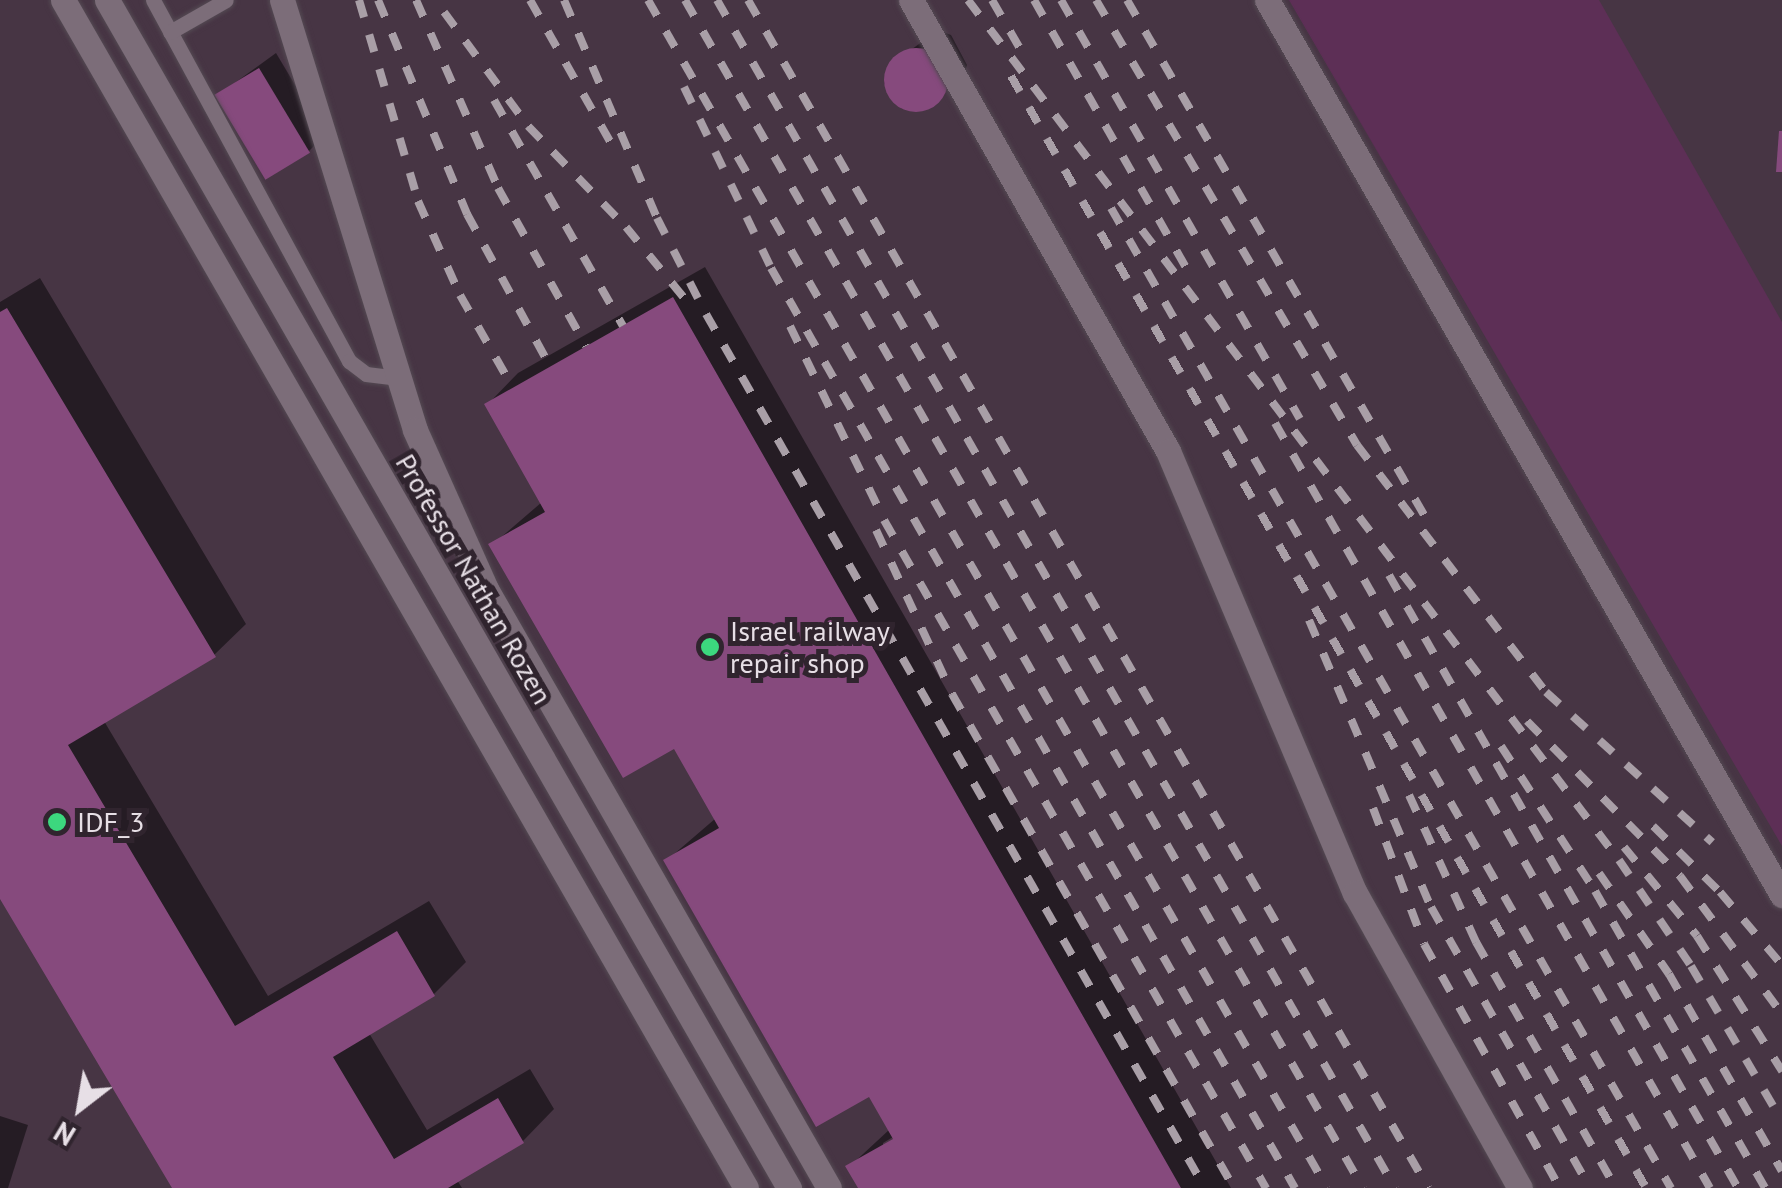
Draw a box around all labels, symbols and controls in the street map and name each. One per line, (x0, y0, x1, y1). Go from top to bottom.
street label: Professor Nathan Rozen (389, 448, 559, 710)
place label: Israel railway repair shop (730, 614, 890, 680)
marker: Israel railway repair shop (699, 636, 721, 658)
place label: IDF_3 (77, 805, 145, 839)
marker: IDF_3 (46, 811, 68, 833)
north arrow (30, 1058, 130, 1158)
text: N (47, 1114, 82, 1155)

